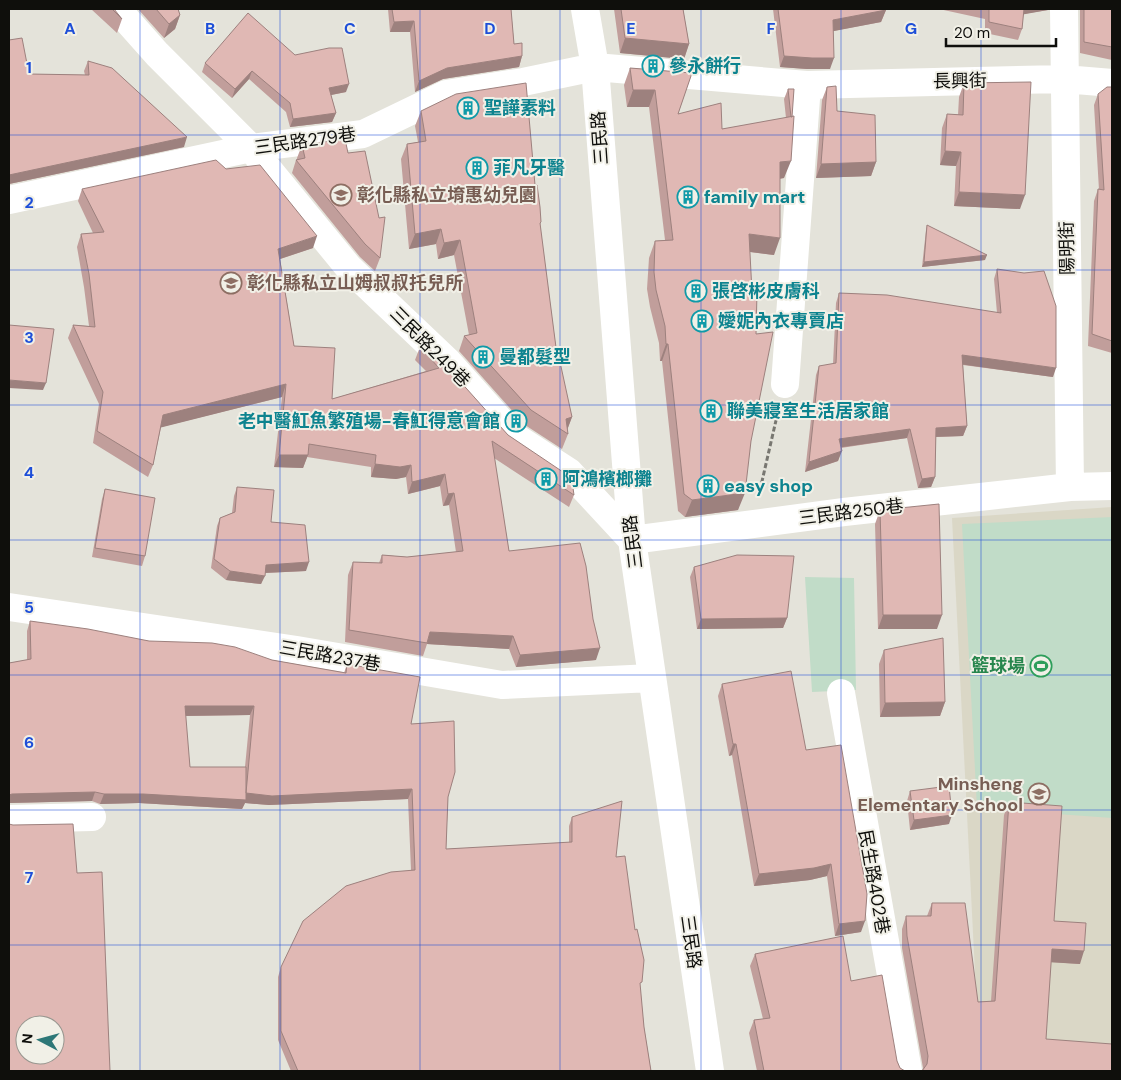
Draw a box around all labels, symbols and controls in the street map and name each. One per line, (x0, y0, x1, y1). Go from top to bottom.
scale bar (946, 15, 1056, 47)
text: A (64, 18, 76, 39)
text: B (205, 18, 215, 39)
text: C (344, 18, 356, 39)
text: D (484, 18, 496, 39)
text: E (626, 18, 636, 39)
text: F (767, 18, 776, 39)
text: G (905, 18, 917, 39)
text: 20 m (954, 23, 990, 43)
building icon: 參永餅行 (641, 54, 665, 78)
place label: 參永餅行 (669, 54, 741, 78)
text: 1 (26, 57, 32, 78)
street label: 長興街 (933, 69, 987, 93)
building icon: 聖譁素料 (456, 96, 480, 120)
place label: 聖譁素料 (484, 96, 556, 120)
street label: 三民路 (586, 110, 614, 166)
street label: 三民路279巷 (253, 122, 357, 160)
building icon: 菲凡牙醫 (465, 156, 489, 180)
place label: 菲凡牙醫 (493, 156, 565, 180)
school or university icon: 彰化縣私立堉惠幼兒園 (329, 183, 353, 207)
place label: 彰化縣私立堉惠幼兒園 (357, 183, 537, 207)
building icon: family mart (676, 185, 700, 209)
place label: family mart (704, 185, 805, 209)
text: 2 (24, 192, 34, 213)
street label: 陽明街 (1055, 221, 1079, 275)
school or university icon: 彰化縣私立山姆叔叔托兒所 (219, 271, 243, 295)
place label: 彰化縣私立山姆叔叔托兒所 (247, 271, 463, 295)
building icon: 張啓彬皮膚科 (684, 279, 708, 303)
place label: 張啓彬皮膚科 (712, 279, 820, 303)
street label: 三民路249巷 (385, 302, 475, 392)
building icon: 嬡妮內衣專賣店 (690, 309, 714, 333)
place label: 嬡妮內衣專賣店 (718, 309, 844, 333)
text: 3 (24, 327, 34, 348)
building icon: 曼都髮型 (471, 345, 495, 369)
place label: 曼都髮型 (499, 345, 571, 369)
building icon: 聯美寢室生活居家館 (699, 399, 723, 423)
place label: 聯美寢室生活居家館 (727, 399, 889, 423)
place label: 老中醫魟魚繁殖場-春魟得意會館 (238, 409, 500, 433)
building icon: 老中醫魟魚繁殖場-春魟得意會館 (504, 409, 528, 433)
text: 4 (24, 462, 34, 483)
building icon: 阿鴻檳榔攤 (534, 467, 558, 491)
place label: 阿鴻檳榔攤 (562, 467, 652, 491)
building icon: easy shop (696, 474, 720, 498)
place label: easy shop (724, 474, 813, 498)
street label: 三民路250巷 (797, 494, 905, 530)
street label: 三民路 (618, 514, 648, 570)
text: 5 (24, 597, 34, 618)
street label: 三民路237巷 (278, 635, 382, 677)
place label: 籃球場 (971, 654, 1025, 678)
sports icon: 籃球場 (1029, 654, 1053, 678)
text: 6 (24, 732, 34, 753)
place label: Minsheng Elementary School (857, 772, 1023, 817)
school or university icon: Minsheng Elementary School (1027, 782, 1051, 806)
street label: 民生路402巷 (853, 828, 895, 936)
text: 7 (25, 867, 34, 888)
street label: 三民路 (675, 914, 707, 970)
north arrow (15, 1015, 65, 1065)
text: N (18, 1033, 37, 1045)

